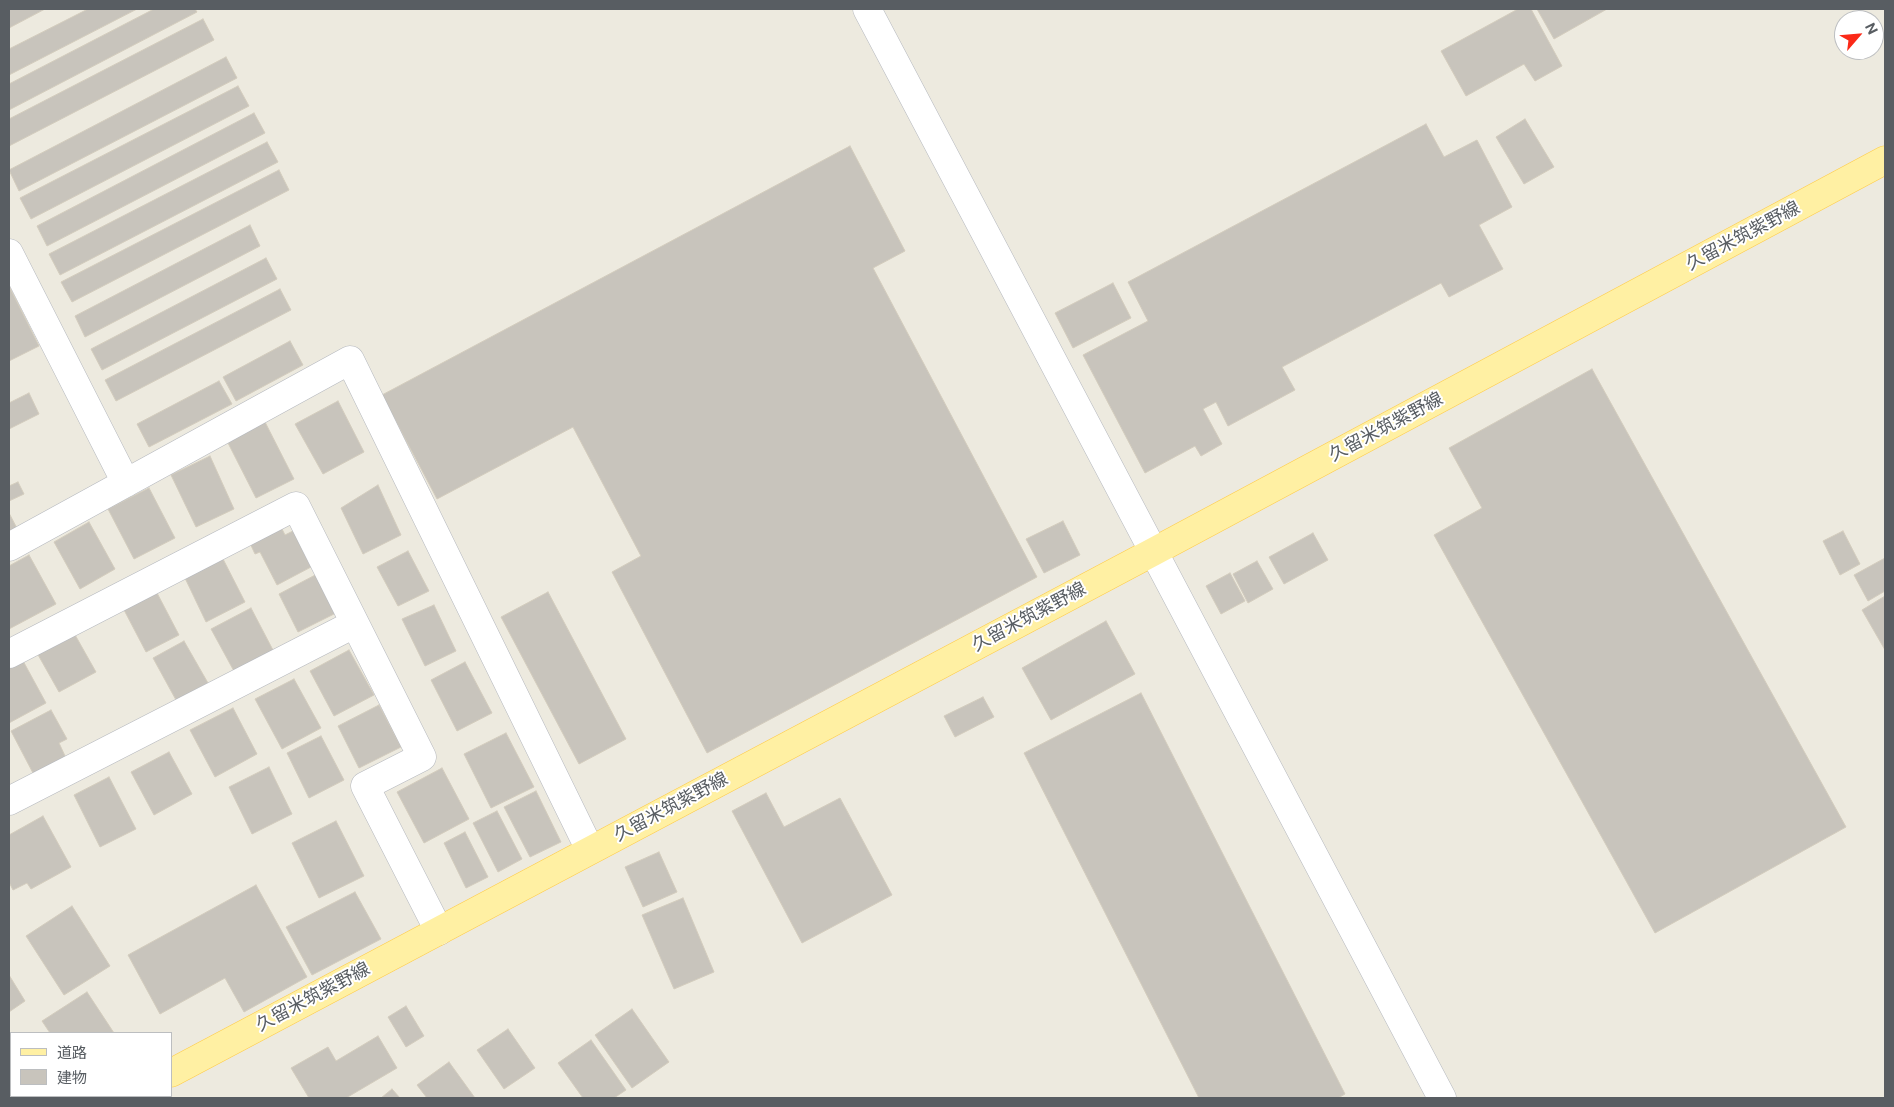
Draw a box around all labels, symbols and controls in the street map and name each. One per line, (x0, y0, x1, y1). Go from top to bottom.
north arrow (1834, 10, 1884, 60)
text: N (1862, 20, 1881, 37)
street label: 久留米筑紫野線 (1682, 197, 1804, 275)
street label: 久留米筑紫野線 (1325, 388, 1447, 466)
street label: 久留米筑紫野線 (968, 578, 1090, 656)
street label: 久留米筑紫野線 (610, 768, 732, 846)
street label: 久留米筑紫野線 (252, 958, 374, 1036)
legend (10, 1032, 172, 1097)
text: 道路 (57, 1044, 87, 1061)
text: 建物 (57, 1069, 87, 1086)

